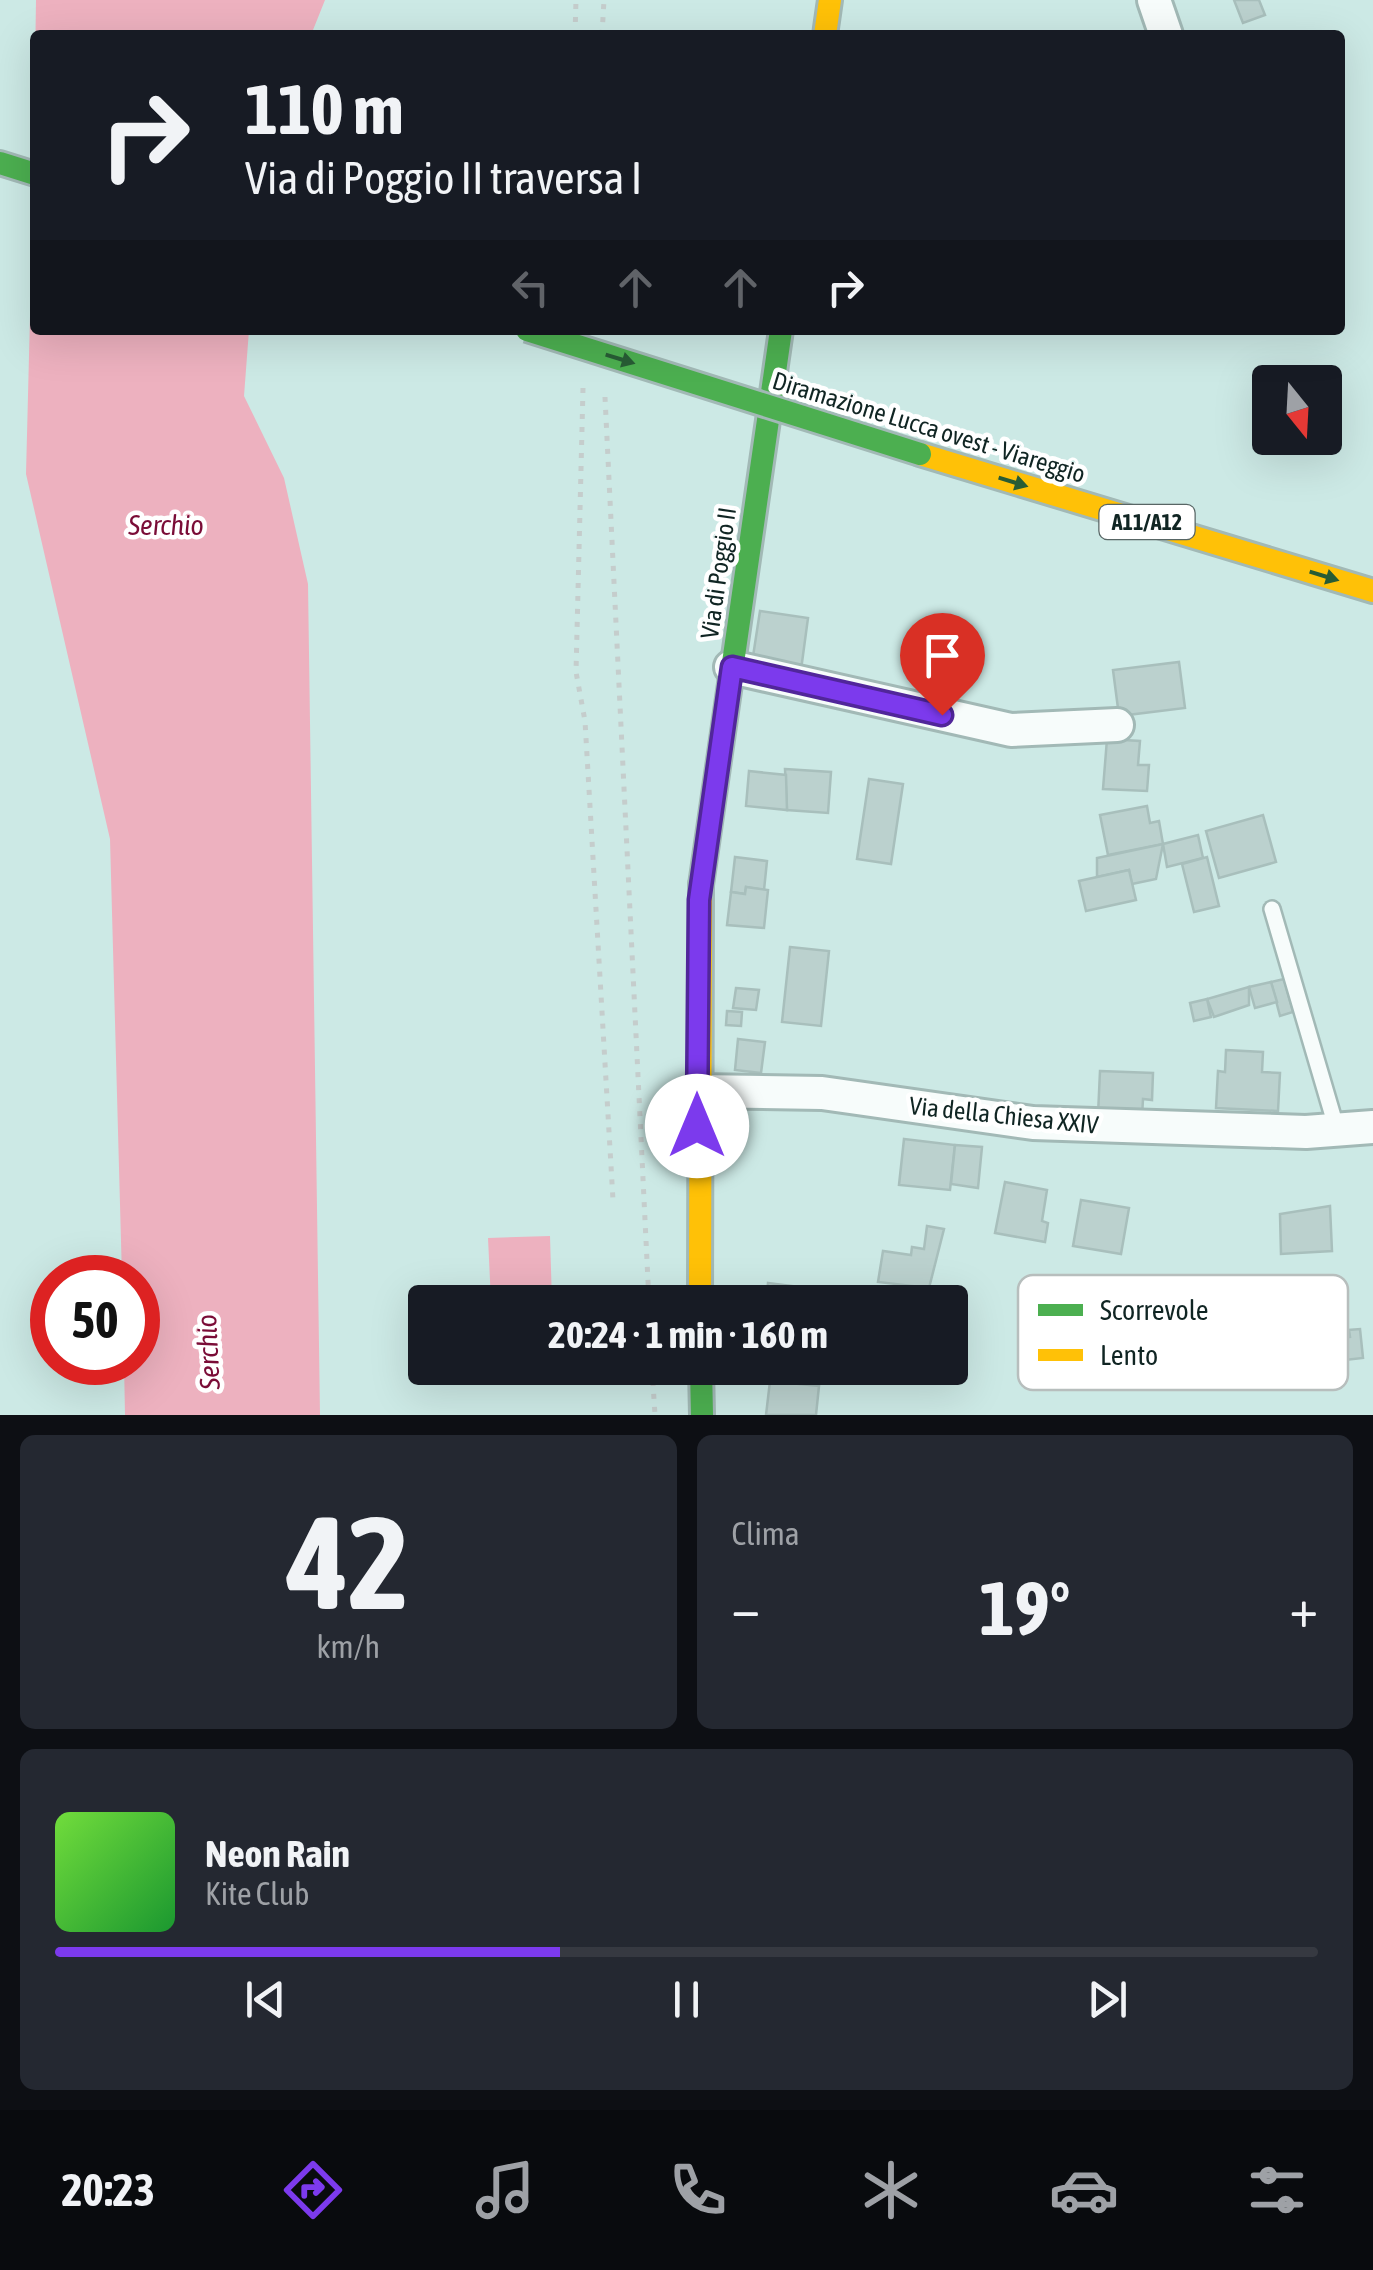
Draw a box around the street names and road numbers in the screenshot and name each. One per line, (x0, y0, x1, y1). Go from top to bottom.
street label: Diramazione Lucca ovest - Viareggio (769, 366, 1089, 488)
street label: Via di Poggio II (695, 505, 741, 641)
road number: A11/A12 (1100, 505, 1194, 539)
street label: Via della Chiesa XXIV (908, 1091, 1101, 1139)

